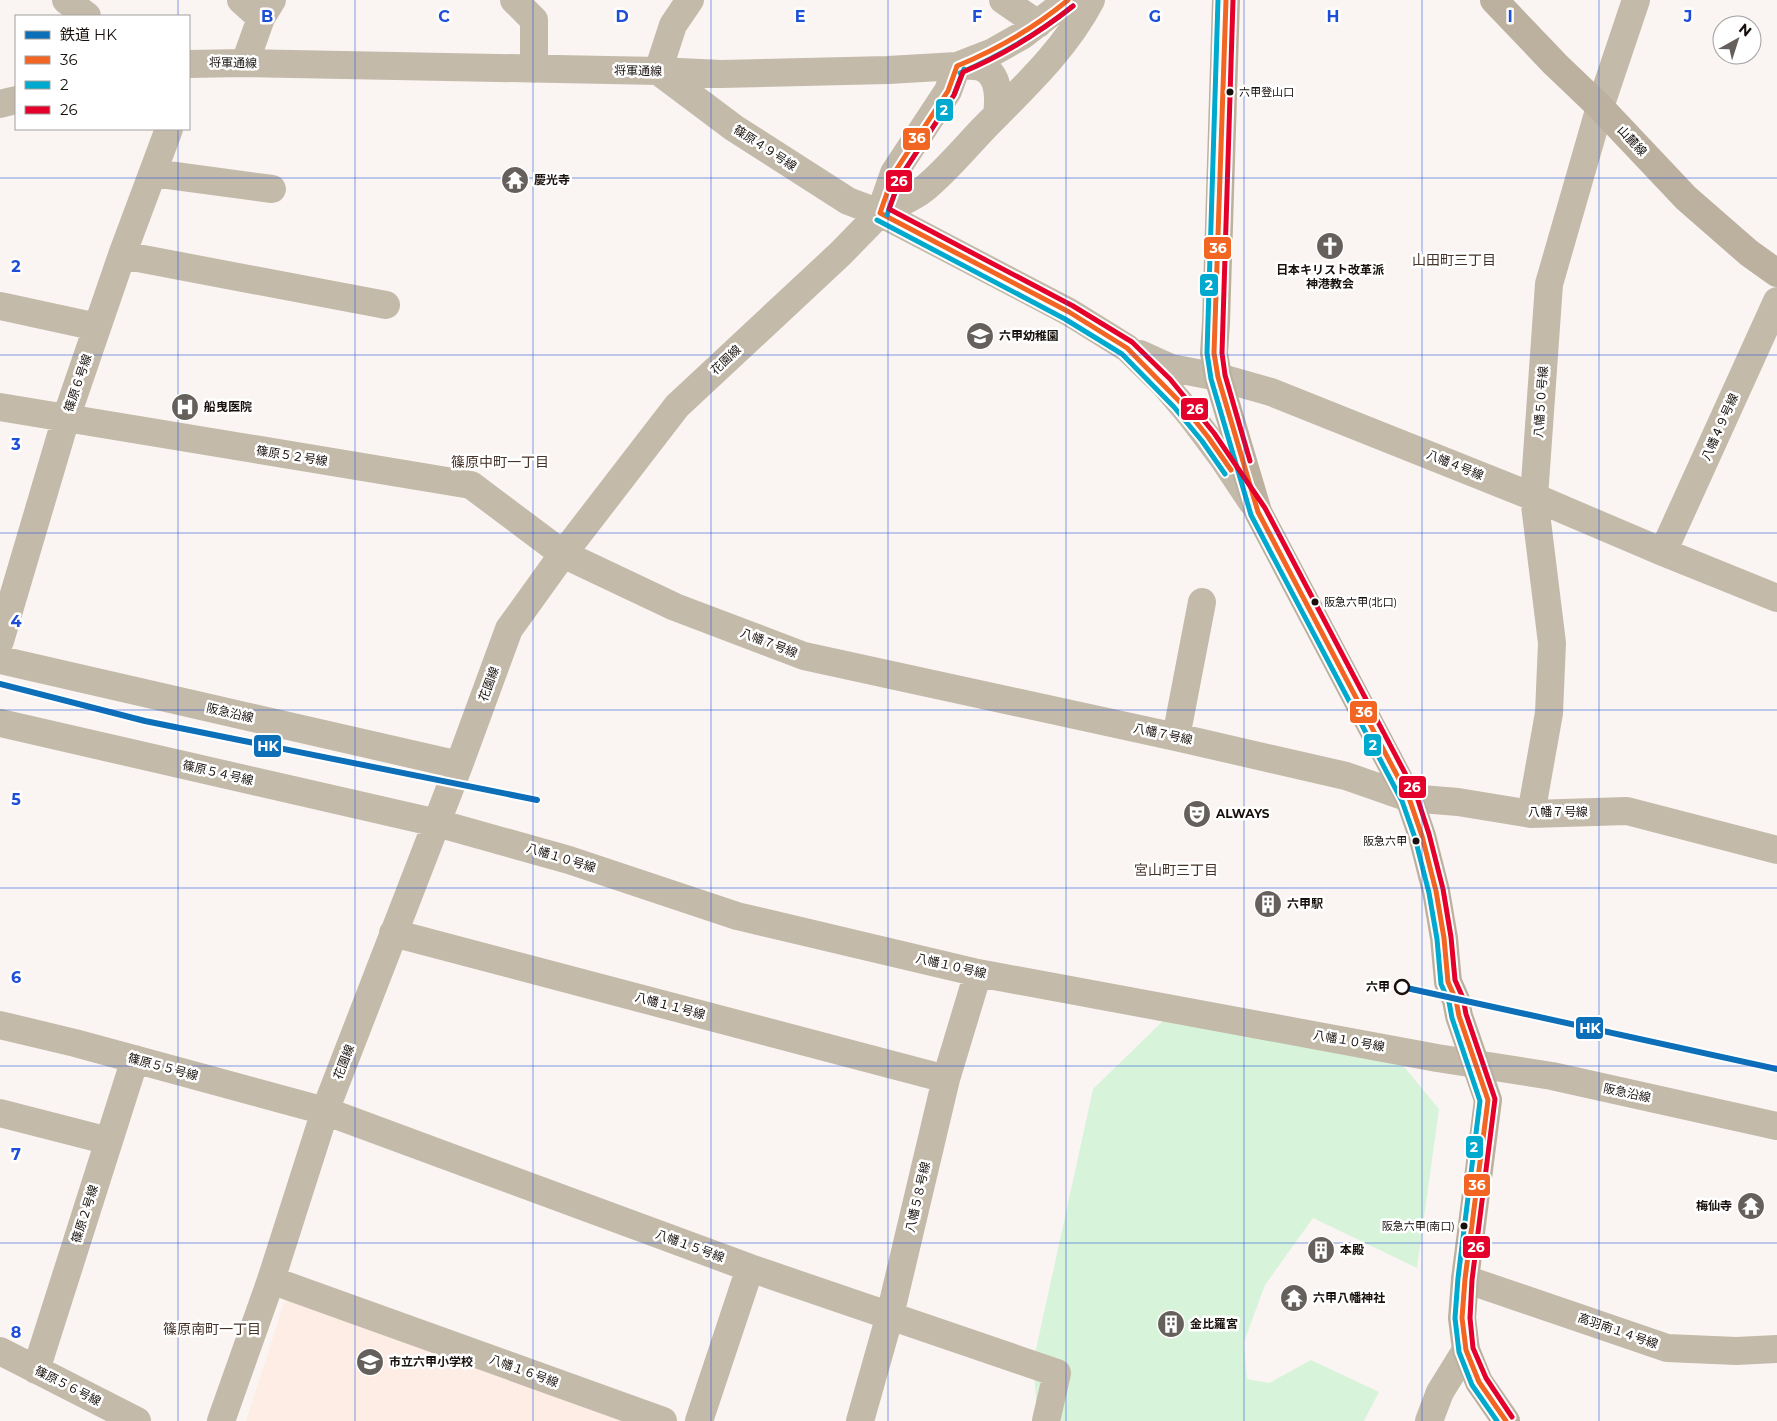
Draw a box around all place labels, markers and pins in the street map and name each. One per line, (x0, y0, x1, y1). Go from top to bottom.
place label: 六甲登山口 (1239, 85, 1294, 99)
marker: 六甲登山口 (1225, 87, 1235, 97)
temple icon: 慶光寺 (500, 165, 530, 195)
place label: 慶光寺 (534, 172, 570, 187)
church icon: 日本キリスト改革派 神港教会 (1315, 231, 1345, 261)
place label: 日本キリスト改革派 神港教会 (1276, 262, 1384, 291)
school or university icon: 六甲幼稚園 (965, 321, 995, 351)
place label: 六甲幼稚園 (999, 328, 1059, 343)
hospital icon: 船曳医院 (170, 392, 200, 422)
place label: 船曳医院 (204, 399, 252, 414)
place label: 阪急六甲(北口) (1324, 595, 1397, 609)
marker: 阪急六甲(北口) (1310, 597, 1320, 607)
theatre icon: ALWAYS (1182, 799, 1212, 829)
place label: ALWAYS (1215, 806, 1270, 821)
place label: 阪急六甲 (1363, 834, 1407, 848)
marker: 阪急六甲 (1411, 836, 1421, 846)
building icon: 六甲駅 (1253, 889, 1283, 919)
place label: 六甲駅 (1287, 896, 1323, 911)
place label: 六甲 (1366, 979, 1390, 994)
marker: 六甲 (1394, 979, 1410, 995)
temple icon: 梅仙寺 (1736, 1191, 1766, 1221)
place label: 梅仙寺 (1696, 1198, 1732, 1213)
place label: 阪急六甲(南口) (1382, 1219, 1455, 1233)
marker: 阪急六甲(南口) (1459, 1221, 1469, 1231)
building icon: 本殿 (1306, 1235, 1336, 1265)
place label: 本殿 (1340, 1242, 1364, 1257)
temple icon: 六甲八幡神社 (1279, 1283, 1309, 1313)
place label: 六甲八幡神社 (1313, 1290, 1385, 1305)
building icon: 金比羅宮 (1156, 1309, 1186, 1339)
place label: 金比羅宮 (1190, 1316, 1238, 1331)
school or university icon: 市立六甲小学校 (355, 1347, 385, 1377)
place label: 市立六甲小学校 (389, 1354, 473, 1369)

